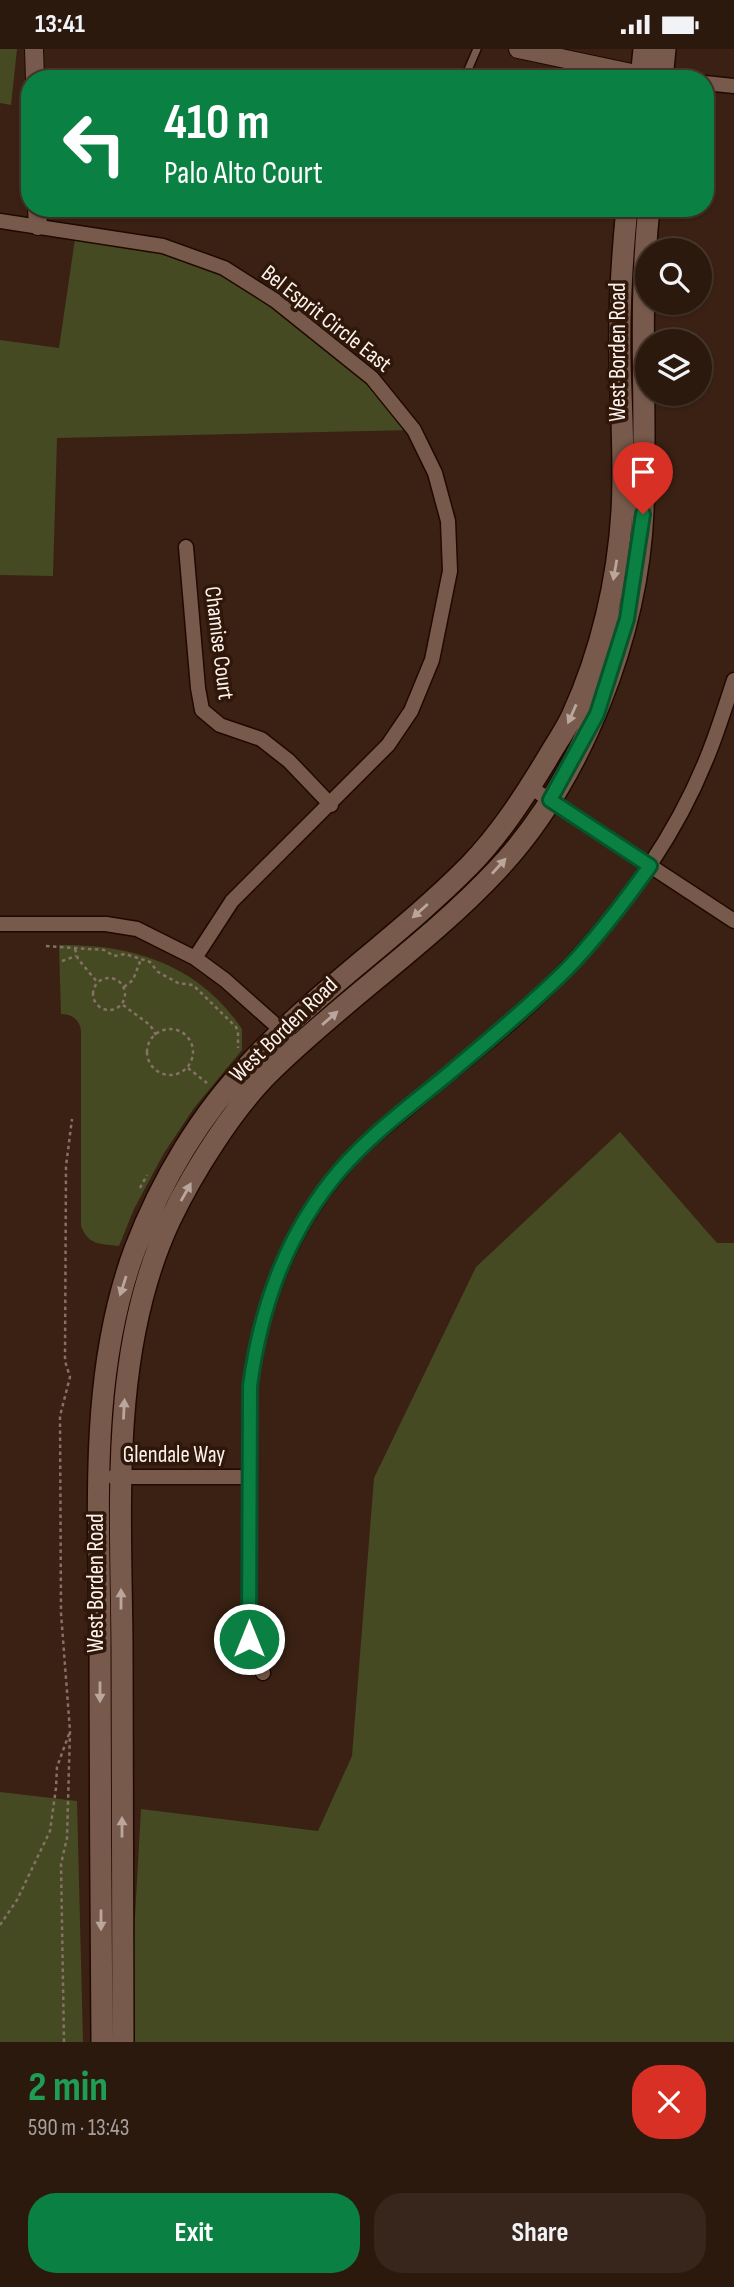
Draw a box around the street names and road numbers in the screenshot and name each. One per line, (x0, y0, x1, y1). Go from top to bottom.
street label: Bel Esprit Circle East (256, 259, 397, 378)
street label: West Borden Road (604, 282, 632, 422)
street label: Chamise Court (198, 585, 240, 701)
street label: West Borden Road (224, 971, 344, 1088)
street label: Glendale Way (123, 1441, 225, 1469)
street label: West Borden Road (82, 1513, 110, 1653)

